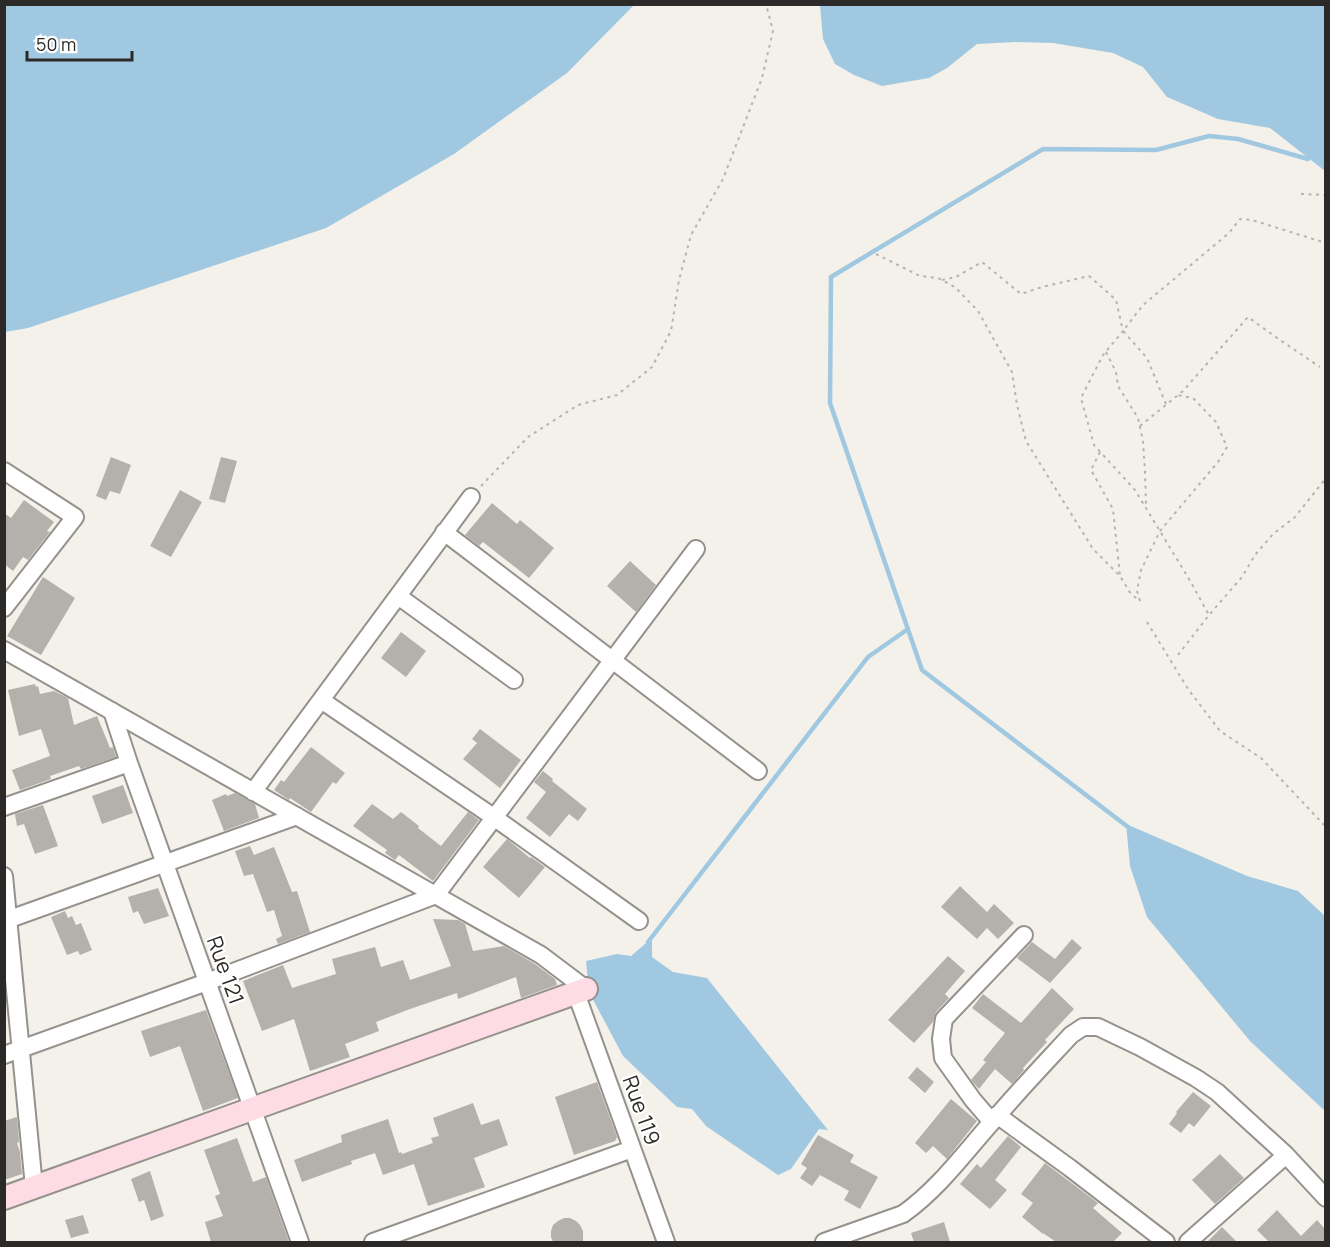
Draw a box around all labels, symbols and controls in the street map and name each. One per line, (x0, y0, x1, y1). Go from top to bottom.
scale bar (27, 24, 132, 62)
text: 50 m (36, 32, 76, 56)
street label: Rue 121 (201, 932, 251, 1008)
street label: Rue 119 (617, 1072, 667, 1148)

